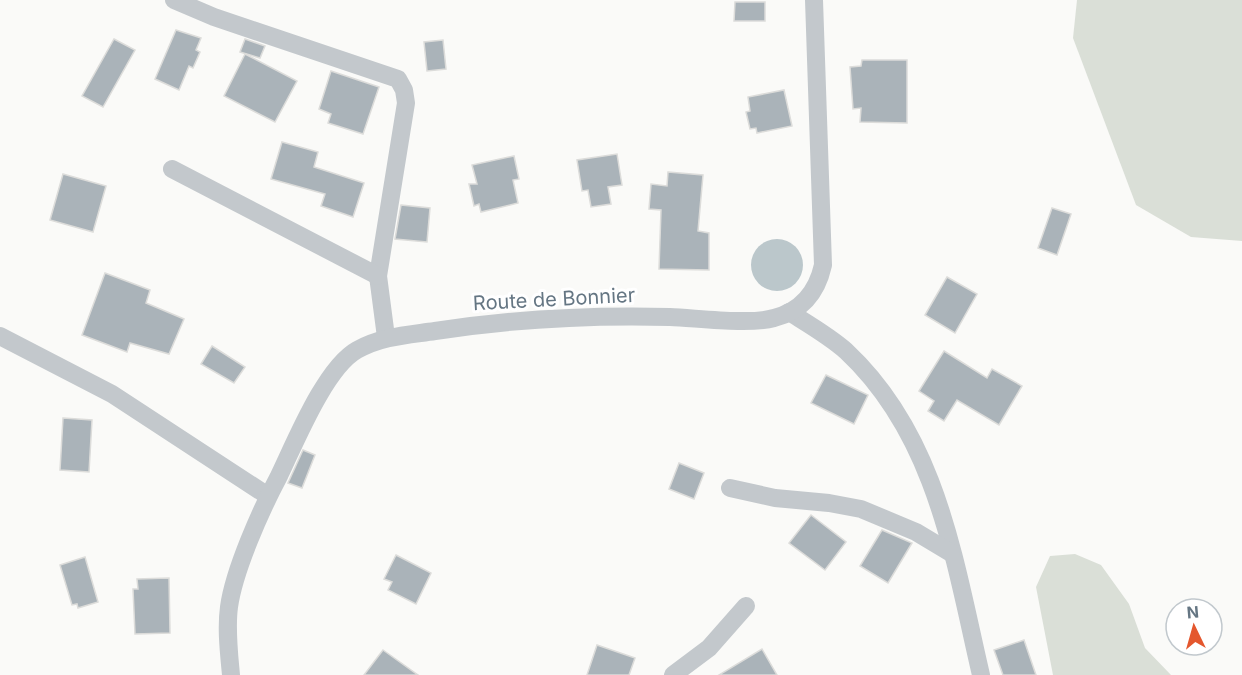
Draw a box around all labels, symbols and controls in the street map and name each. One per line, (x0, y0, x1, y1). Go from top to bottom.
street label: Route de Bonnier (472, 283, 636, 315)
north arrow (1164, 597, 1224, 657)
text: N (1186, 602, 1200, 623)

